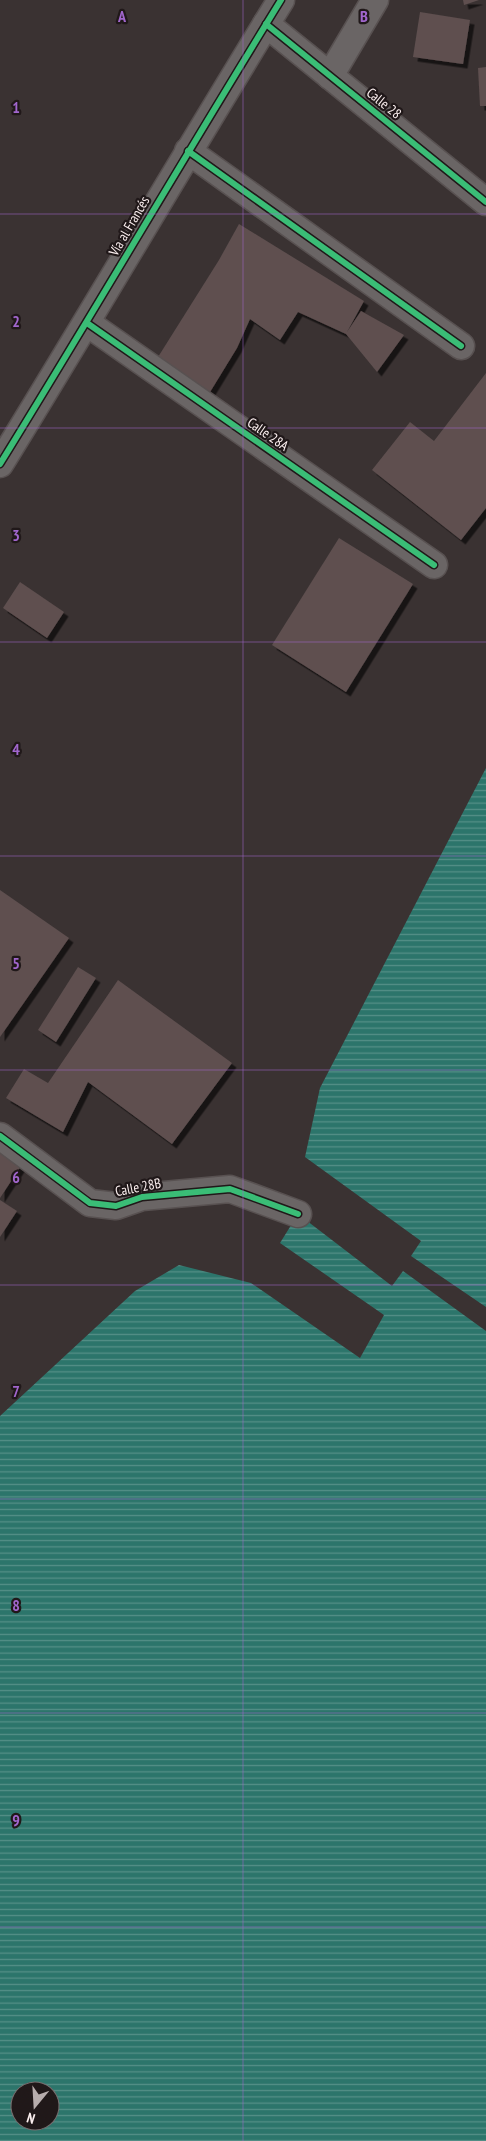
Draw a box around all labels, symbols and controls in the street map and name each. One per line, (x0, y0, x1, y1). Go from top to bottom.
text: A (117, 6, 127, 26)
text: B (360, 6, 368, 26)
street label: Calle 28 (363, 84, 405, 122)
text: 1 (12, 97, 20, 117)
street label: Vía al Francés (104, 193, 153, 260)
text: 2 (12, 311, 20, 331)
street label: Calle 28A (244, 413, 292, 455)
text: 3 (12, 525, 20, 545)
text: 4 (12, 739, 20, 759)
text: 5 (12, 953, 20, 973)
text: 6 (12, 1167, 20, 1187)
street label: Calle 28B (114, 1174, 162, 1200)
text: 7 (12, 1381, 20, 1401)
text: 8 (12, 1595, 20, 1615)
text: 9 (12, 1810, 20, 1830)
north arrow (10, 2081, 60, 2131)
text: N (25, 2109, 37, 2128)

